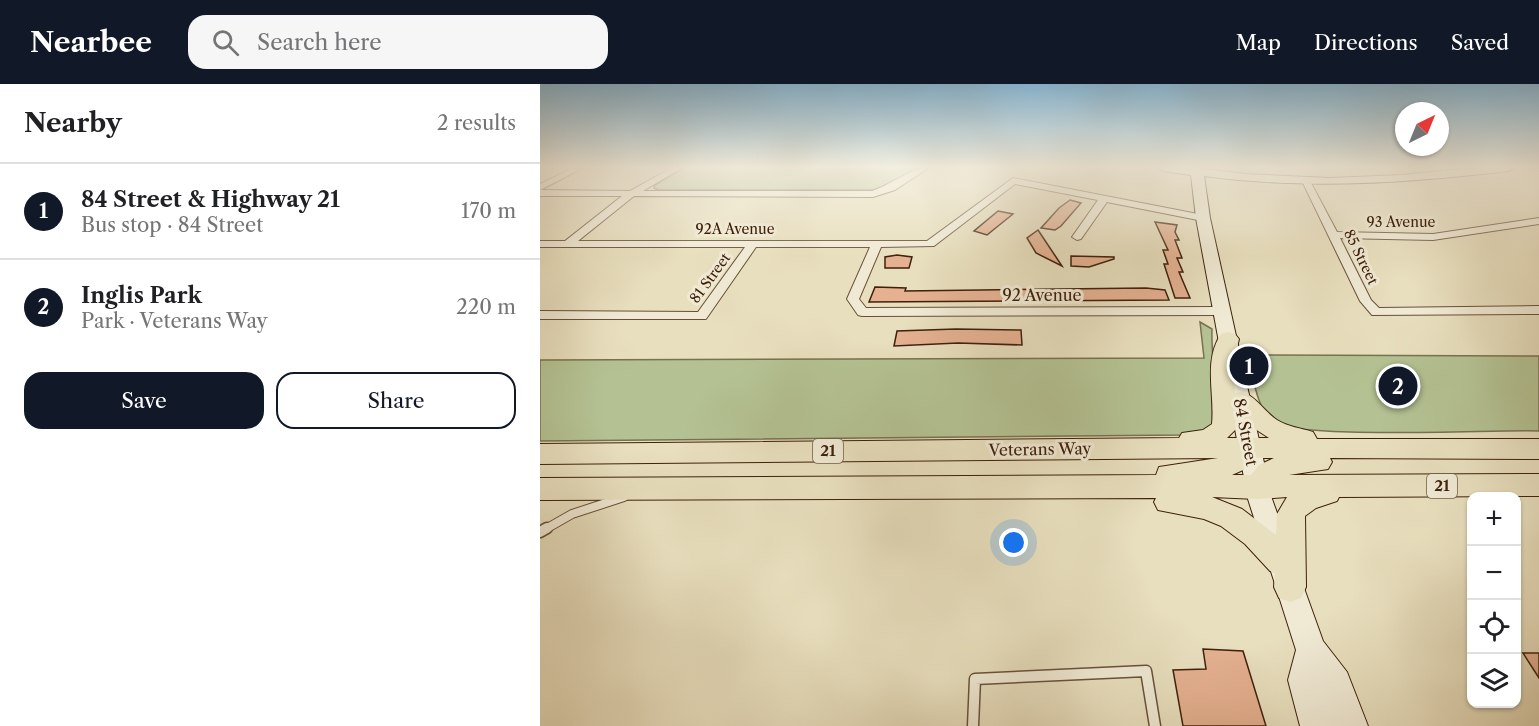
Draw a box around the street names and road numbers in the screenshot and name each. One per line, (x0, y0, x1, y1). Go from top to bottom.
street label: 93 Avenue (1367, 213, 1436, 231)
street label: 92A Avenue (695, 220, 775, 238)
street label: 85 Street (1340, 226, 1382, 288)
street label: 81 Street (686, 249, 734, 307)
street label: 92 Avenue (1002, 285, 1082, 305)
street label: 84 Street (1230, 397, 1262, 468)
street label: Veterans Way (988, 438, 1092, 460)
road number: 21 (813, 439, 843, 463)
road number: 21 (1427, 474, 1457, 498)

